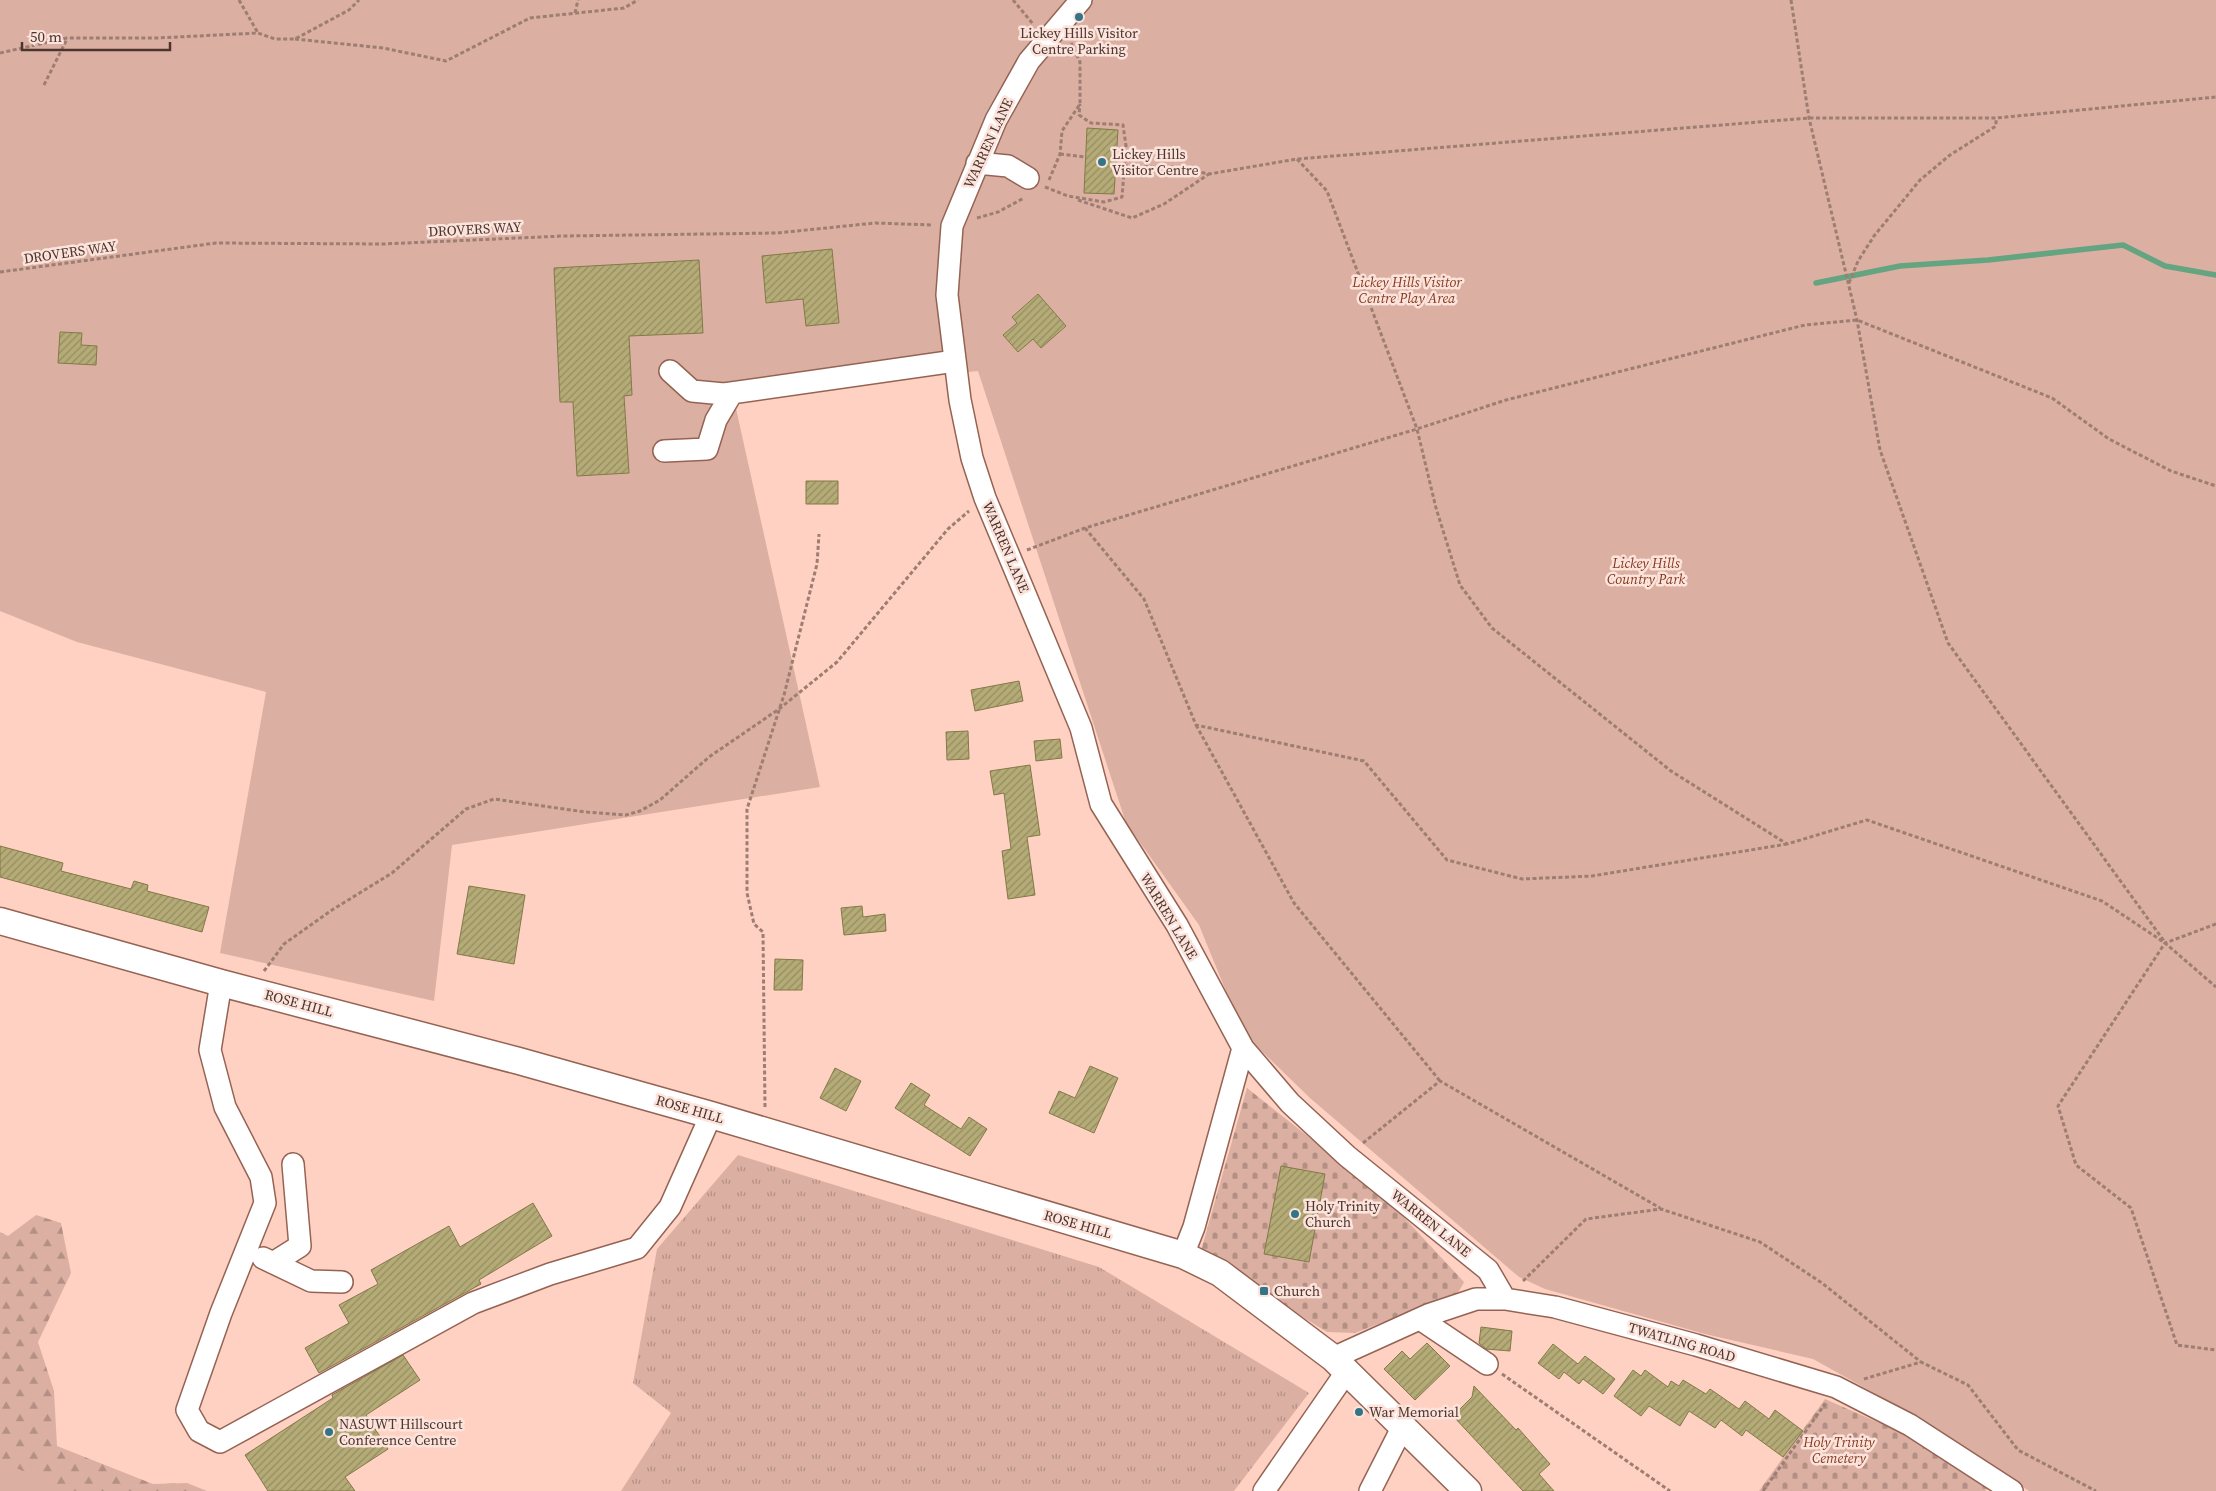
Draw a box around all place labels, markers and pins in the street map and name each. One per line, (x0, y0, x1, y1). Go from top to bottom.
marker: Lickey Hills Visitor Centre Parking (1073, 11, 1085, 23)
place label: Lickey Hills Visitor Centre Parking (1020, 23, 1138, 59)
place label: Lickey Hills Visitor Centre (1112, 144, 1199, 180)
marker: Lickey Hills Visitor Centre (1096, 156, 1108, 168)
place label: Holy Trinity Church (1305, 1196, 1381, 1232)
marker: Holy Trinity Church (1289, 1208, 1301, 1220)
place label: Church (1274, 1281, 1320, 1301)
marker: Church (1258, 1285, 1270, 1297)
place label: War Memorial (1369, 1402, 1459, 1422)
marker: War Memorial (1353, 1406, 1365, 1418)
place label: NASUWT Hillscourt Conference Centre (339, 1414, 463, 1450)
marker: NASUWT Hillscourt Conference Centre (323, 1426, 335, 1438)

